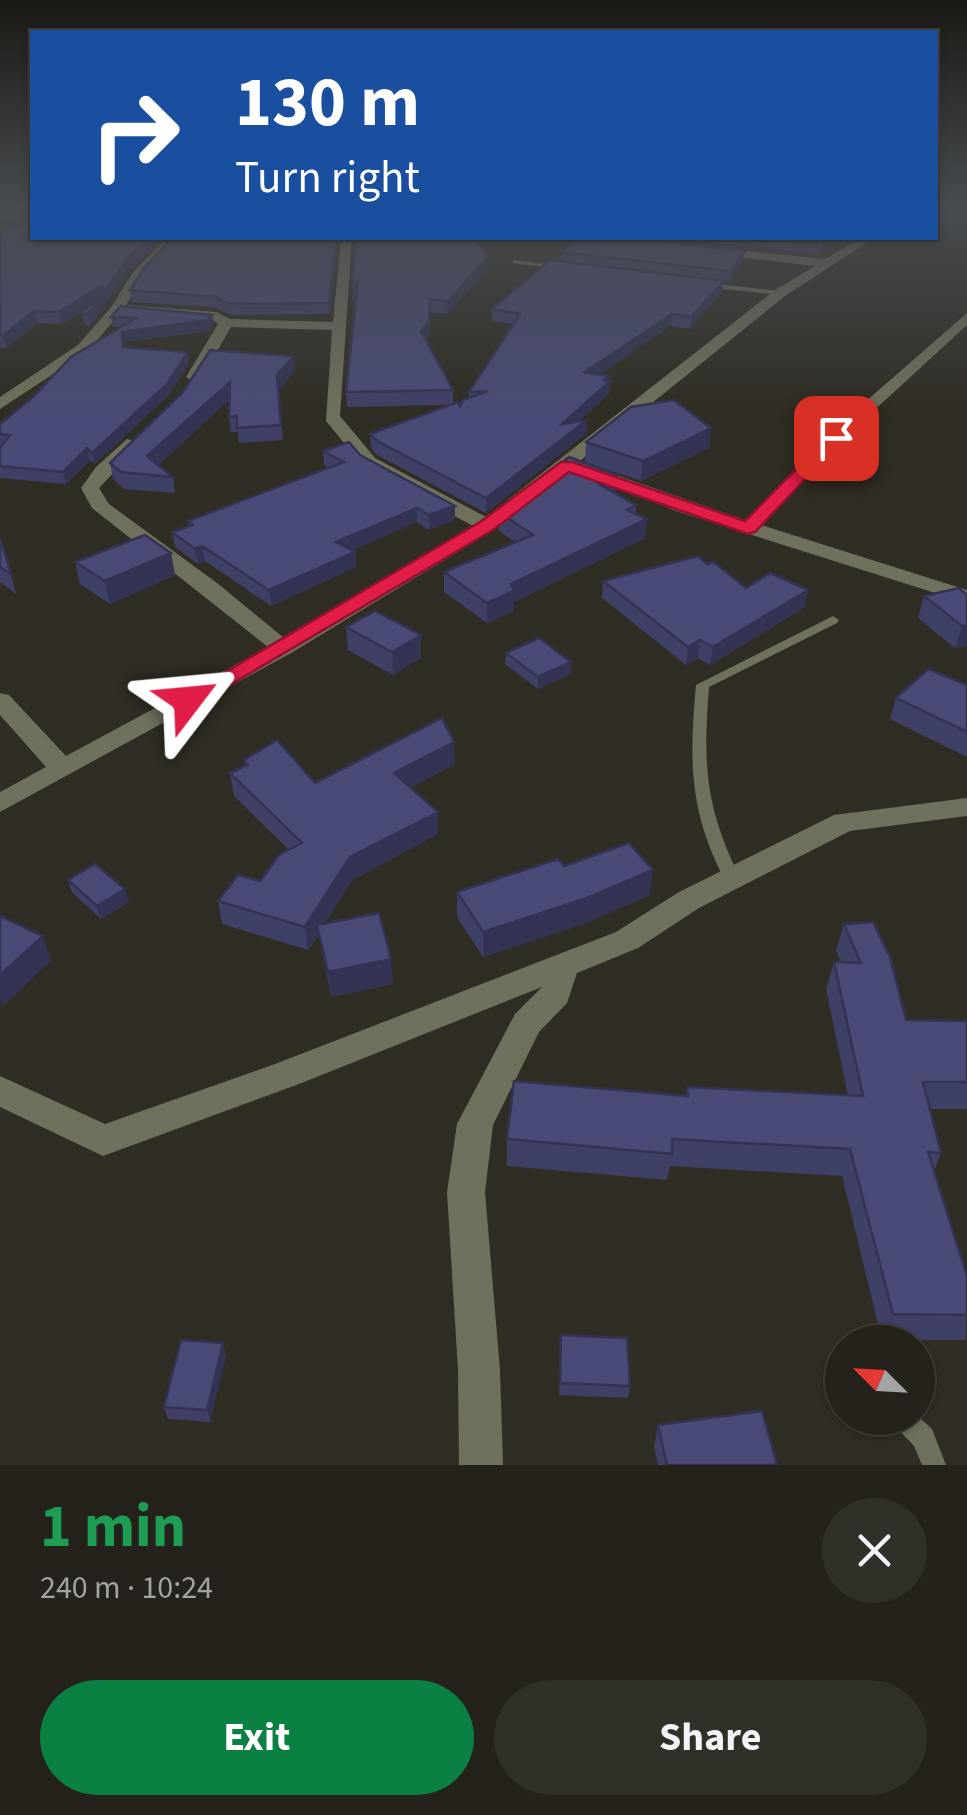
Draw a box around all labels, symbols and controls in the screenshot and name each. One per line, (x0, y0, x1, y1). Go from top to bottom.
text: 130 m (235, 53, 420, 153)
icon: right (70, 70, 200, 200)
text: Turn right (235, 146, 420, 210)
pin (794, 396, 879, 481)
icon: arrive (809, 411, 864, 466)
position arrow (136, 648, 240, 752)
north arrow (825, 1325, 935, 1435)
map controls (825, 1325, 935, 1435)
text: 1 min (40, 1485, 186, 1570)
button: close (822, 1498, 927, 1603)
text: 240 m · 10:24 (40, 1565, 213, 1611)
button: Exit (40, 1680, 474, 1795)
button: Share (494, 1680, 927, 1795)

